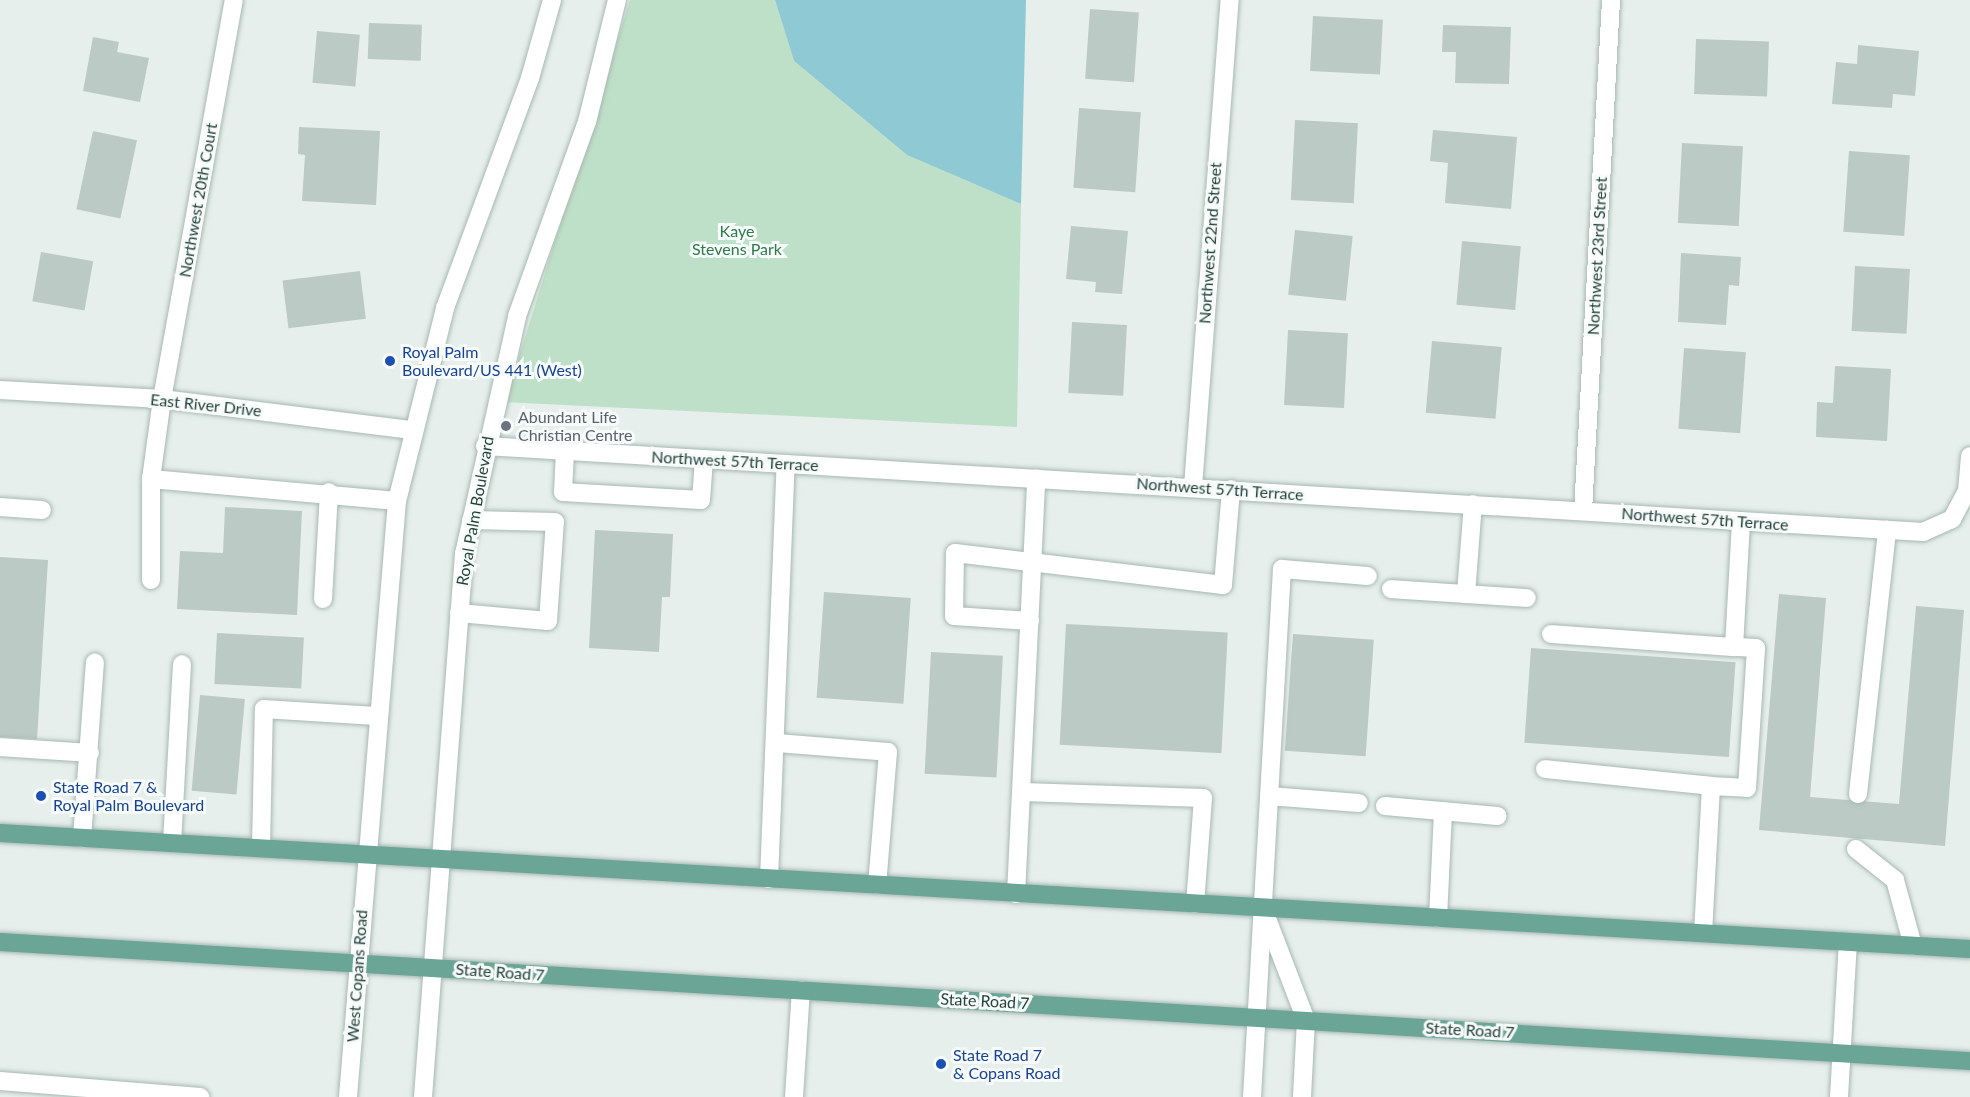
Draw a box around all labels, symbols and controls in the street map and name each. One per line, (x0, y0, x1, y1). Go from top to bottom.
street label: Northwest 20th Court (175, 121, 221, 279)
street label: Northwest 22nd Street (1195, 162, 1225, 324)
street label: Northwest 23rd Street (1583, 176, 1611, 336)
park label: Kaye Stevens Park (692, 221, 782, 259)
place label: Royal Palm Boulevard/US 441 (West) (402, 342, 582, 380)
marker: Royal Palm Boulevard/US 441 (West) (383, 354, 397, 368)
street label: East River Drive (149, 390, 263, 420)
place label: Abundant Life Christian Centre (518, 407, 633, 445)
marker: Abundant Life Christian Centre (499, 419, 513, 433)
street label: Royal Palm Boulevard (452, 435, 498, 587)
street label: Northwest 57th Terrace (651, 447, 819, 475)
street label: Northwest 57th Terrace (1136, 474, 1304, 504)
street label: Northwest 57th Terrace (1621, 504, 1789, 534)
place label: State Road 7 & Royal Palm Boulevard (53, 777, 204, 815)
marker: State Road 7 & Royal Palm Boulevard (34, 789, 48, 803)
street label: West Copans Road (343, 909, 371, 1043)
street label: State Road 7 (455, 959, 545, 985)
street label: State Road 7 (940, 989, 1030, 1013)
street label: State Road 7 (1425, 1018, 1515, 1042)
place label: State Road 7 & Copans Road (953, 1045, 1060, 1083)
marker: State Road 7 & Copans Road (934, 1057, 948, 1071)

